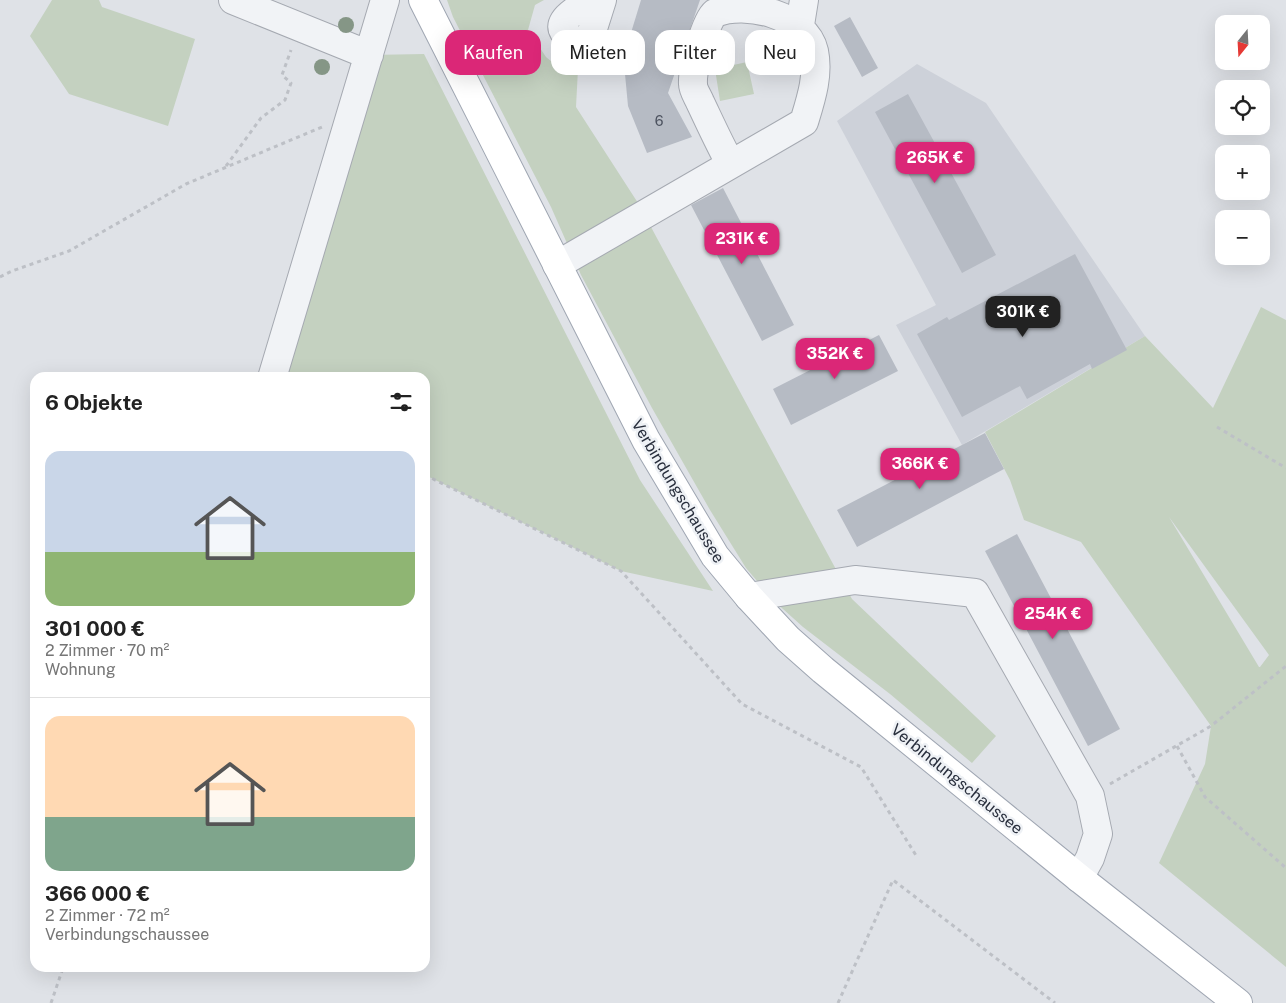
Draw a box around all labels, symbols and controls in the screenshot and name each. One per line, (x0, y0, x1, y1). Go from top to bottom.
north arrow (1215, 15, 1270, 70)
map controls (1215, 15, 1270, 265)
chip: Kaufen (445, 30, 541, 75)
chip: Mieten (551, 30, 645, 75)
chip: Filter (655, 30, 735, 75)
chip: Neu (745, 30, 815, 75)
button: locate (1215, 80, 1270, 135)
house number: 6 (655, 113, 664, 129)
pin: 265K € (894, 142, 976, 184)
button: + (1215, 145, 1270, 200)
text: 265K € (906, 148, 964, 167)
button: − (1215, 210, 1270, 265)
pin: 231K € (701, 222, 783, 265)
text: 231K € (715, 229, 769, 248)
pin: 301K € (982, 296, 1064, 338)
text: 301K € (996, 302, 1050, 321)
pin: 352K € (794, 338, 876, 380)
text: 352K € (806, 344, 864, 363)
icon: filters (387, 388, 415, 416)
text: 6 Objekte (45, 390, 143, 415)
street label: Verbindungschaussee (628, 416, 728, 566)
pin: 366K € (879, 448, 961, 490)
text: 366K € (891, 454, 949, 473)
icon: home (185, 483, 275, 573)
pin: 254K € (1012, 598, 1094, 640)
text: 254K € (1025, 604, 1081, 623)
text: 301 000 € (45, 616, 145, 641)
text: 2 Zimmer · 70 m² (45, 641, 169, 660)
text: Wohnung (45, 660, 116, 679)
street label: Verbindungschaussee (887, 720, 1027, 838)
icon: home (185, 749, 275, 839)
text: 366 000 € (45, 881, 150, 906)
text: 2 Zimmer · 72 m² (45, 906, 170, 925)
text: Verbindungschaussee (45, 925, 209, 944)

